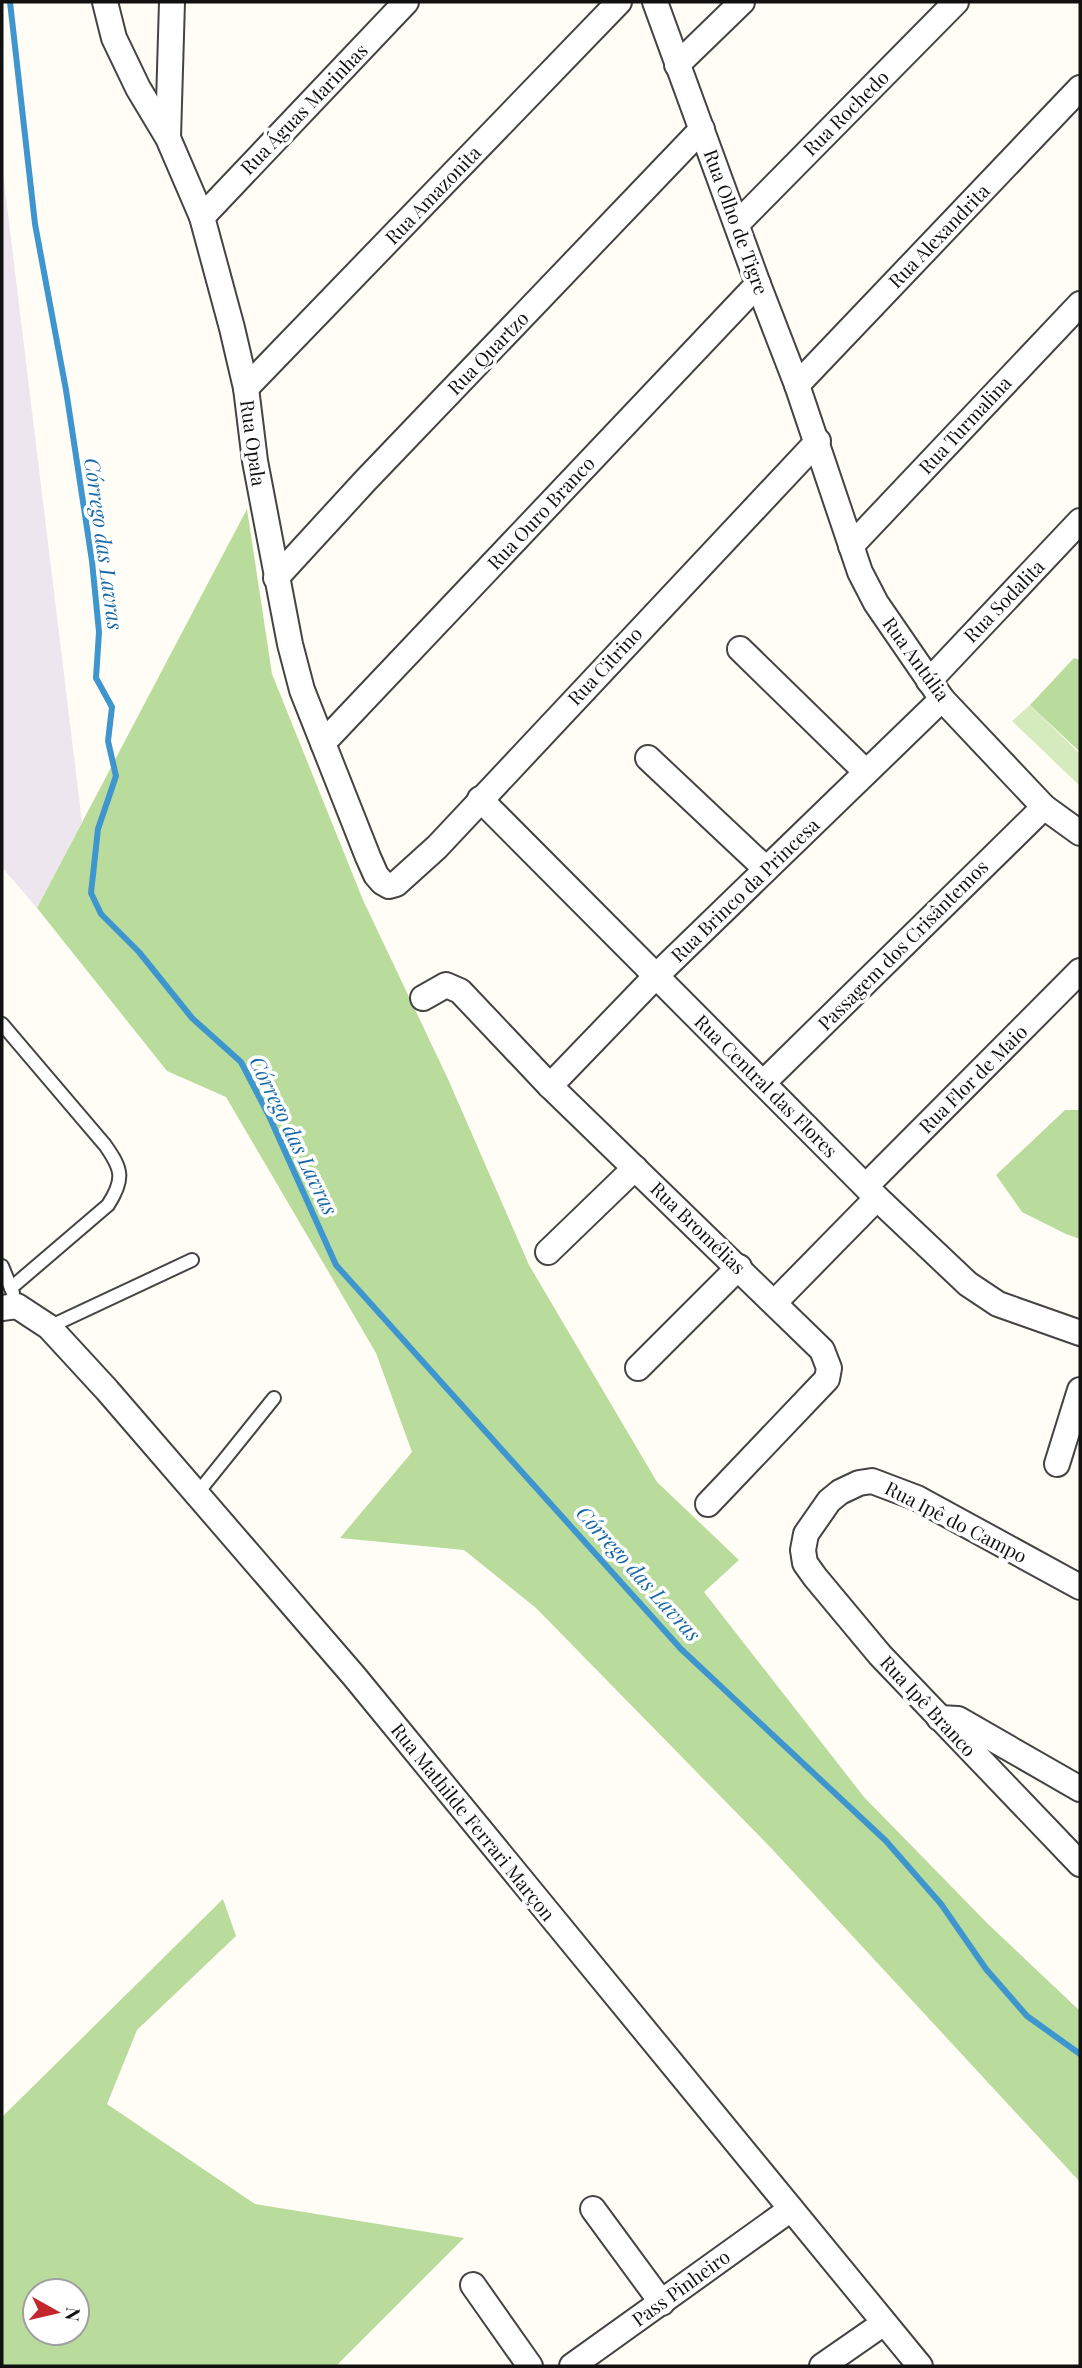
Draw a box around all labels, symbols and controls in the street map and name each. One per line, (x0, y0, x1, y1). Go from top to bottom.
street label: Rua Águas Marinhas (234, 37, 373, 179)
street label: Rua Rochedo (797, 64, 894, 161)
street label: Rua Amazonita (379, 139, 486, 249)
street label: Rua Olho de Tigre (699, 145, 775, 298)
street label: Rua Alexandrita (882, 177, 995, 293)
street label: Rua Quartzo (441, 305, 534, 400)
street label: Rua Turmalina (912, 369, 1017, 479)
street label: Rua Opala (235, 398, 273, 488)
street label: Rua Ouro Branco (481, 450, 600, 575)
water label: Córrego das Lavras (79, 456, 131, 632)
street label: Rua Sodalita (957, 553, 1050, 647)
street label: Rua Antúlia (877, 611, 957, 706)
street label: Rua Citrino (561, 620, 647, 710)
street label: Rua Brinco da Princesa (664, 811, 825, 967)
street label: Passagem dos Crisântemos (811, 853, 993, 1035)
street label: Rua Central das Flores (689, 1008, 844, 1163)
street label: Rua Flor de Maio (912, 1018, 1032, 1138)
water label: Córrego das Lavras (244, 1051, 345, 1219)
street label: Rua Bromélias (645, 1175, 752, 1279)
street label: Rua Ipê do Campo (881, 1474, 1032, 1568)
water label: Córrego das Lavras (571, 1499, 708, 1646)
street label: Rua Ipê Branco (875, 1649, 982, 1762)
street label: Rua Mathilde Ferrari Marçon (386, 1717, 562, 1926)
street label: Pass Pinheiro (626, 2243, 735, 2332)
north arrow (21, 2277, 91, 2347)
text: N (60, 2306, 88, 2323)

